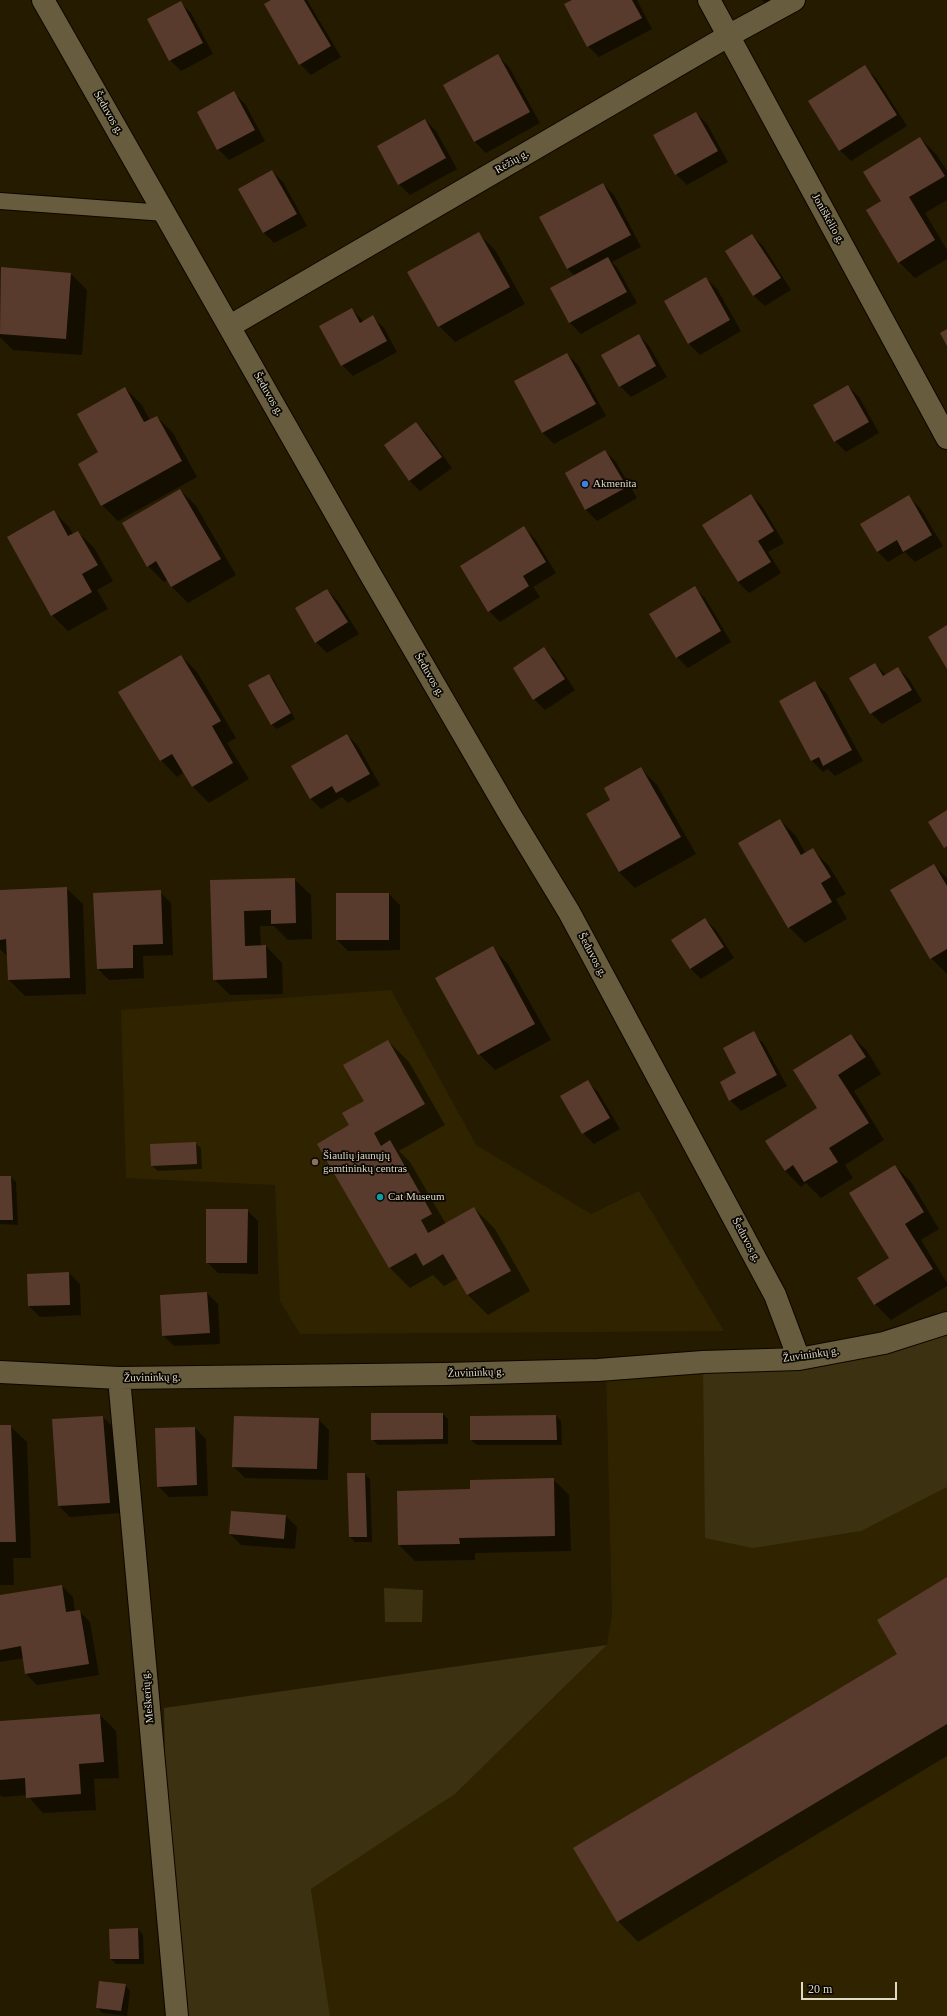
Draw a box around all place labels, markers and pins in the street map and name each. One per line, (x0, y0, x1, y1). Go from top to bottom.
place label: Akmenita (593, 477, 636, 491)
marker: Akmenita (580, 479, 590, 489)
place label: Šiaulių jaunųjų gamtininkų centras (323, 1149, 407, 1175)
marker: Šiaulių jaunųjų gamtininkų centras (310, 1157, 320, 1167)
place label: Cat Museum (388, 1190, 445, 1204)
marker: Cat Museum (375, 1192, 385, 1202)

